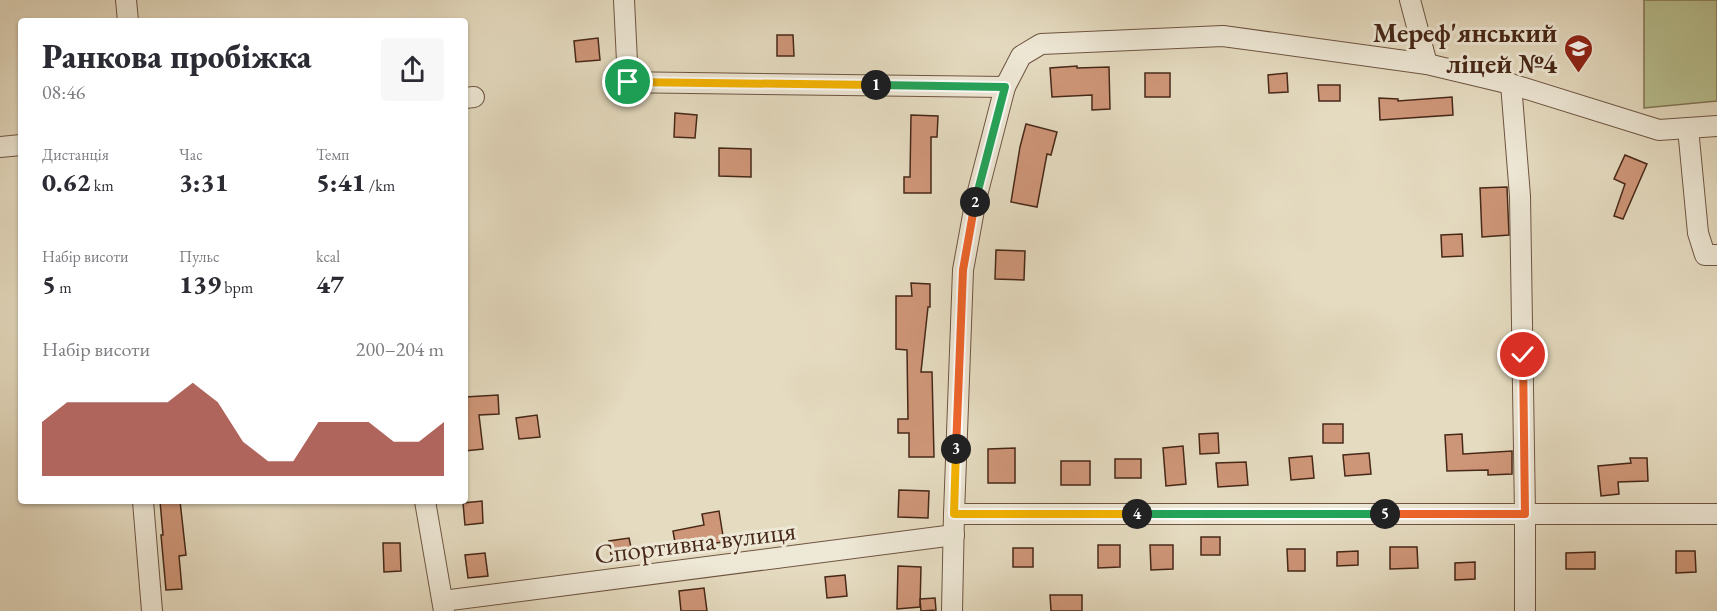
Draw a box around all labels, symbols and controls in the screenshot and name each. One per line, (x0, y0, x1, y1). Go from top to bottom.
place label: Мереф'янський ліцей №4 (1373, 15, 1558, 81)
school or university icon: Мереф'янський ліцей №4 (1562, 32, 1594, 74)
text: Ранкова пробіжка (42, 35, 311, 78)
button: share (381, 38, 444, 101)
pin (602, 56, 653, 107)
icon: arrive (611, 65, 644, 98)
pin: 1 (861, 70, 891, 100)
text: 1 (872, 74, 880, 95)
text: 08:46 (42, 79, 85, 105)
text: Дистанція (42, 144, 109, 165)
text: Час (179, 144, 203, 165)
text: Темп (316, 144, 349, 165)
text: 0.62 (42, 165, 91, 199)
text: 3:31 (179, 165, 229, 199)
text: 5:41 (316, 165, 366, 199)
text: km (91, 175, 114, 196)
text: /km (366, 175, 395, 196)
pin: 2 (960, 187, 990, 217)
text: 2 (971, 191, 979, 212)
text: Набір висоти (42, 246, 128, 267)
text: Пульс (179, 246, 220, 267)
text: kcal (316, 246, 340, 267)
text: 5 (42, 267, 56, 301)
text: 139 (179, 267, 221, 301)
text: 47 (316, 267, 344, 301)
text: m (56, 277, 72, 298)
text: bpm (221, 277, 253, 298)
pin (1497, 329, 1548, 380)
text: Набір висоти (42, 336, 150, 362)
text: 200–204 m (356, 336, 444, 362)
icon: check (1506, 338, 1539, 371)
pin: 3 (941, 434, 971, 464)
text: 3 (952, 438, 960, 459)
pin: 4 (1122, 499, 1152, 529)
pin: 5 (1370, 499, 1400, 529)
text: 4 (1133, 503, 1141, 524)
text: 5 (1381, 503, 1389, 524)
street label: Спортивна вулиця (592, 512, 798, 572)

